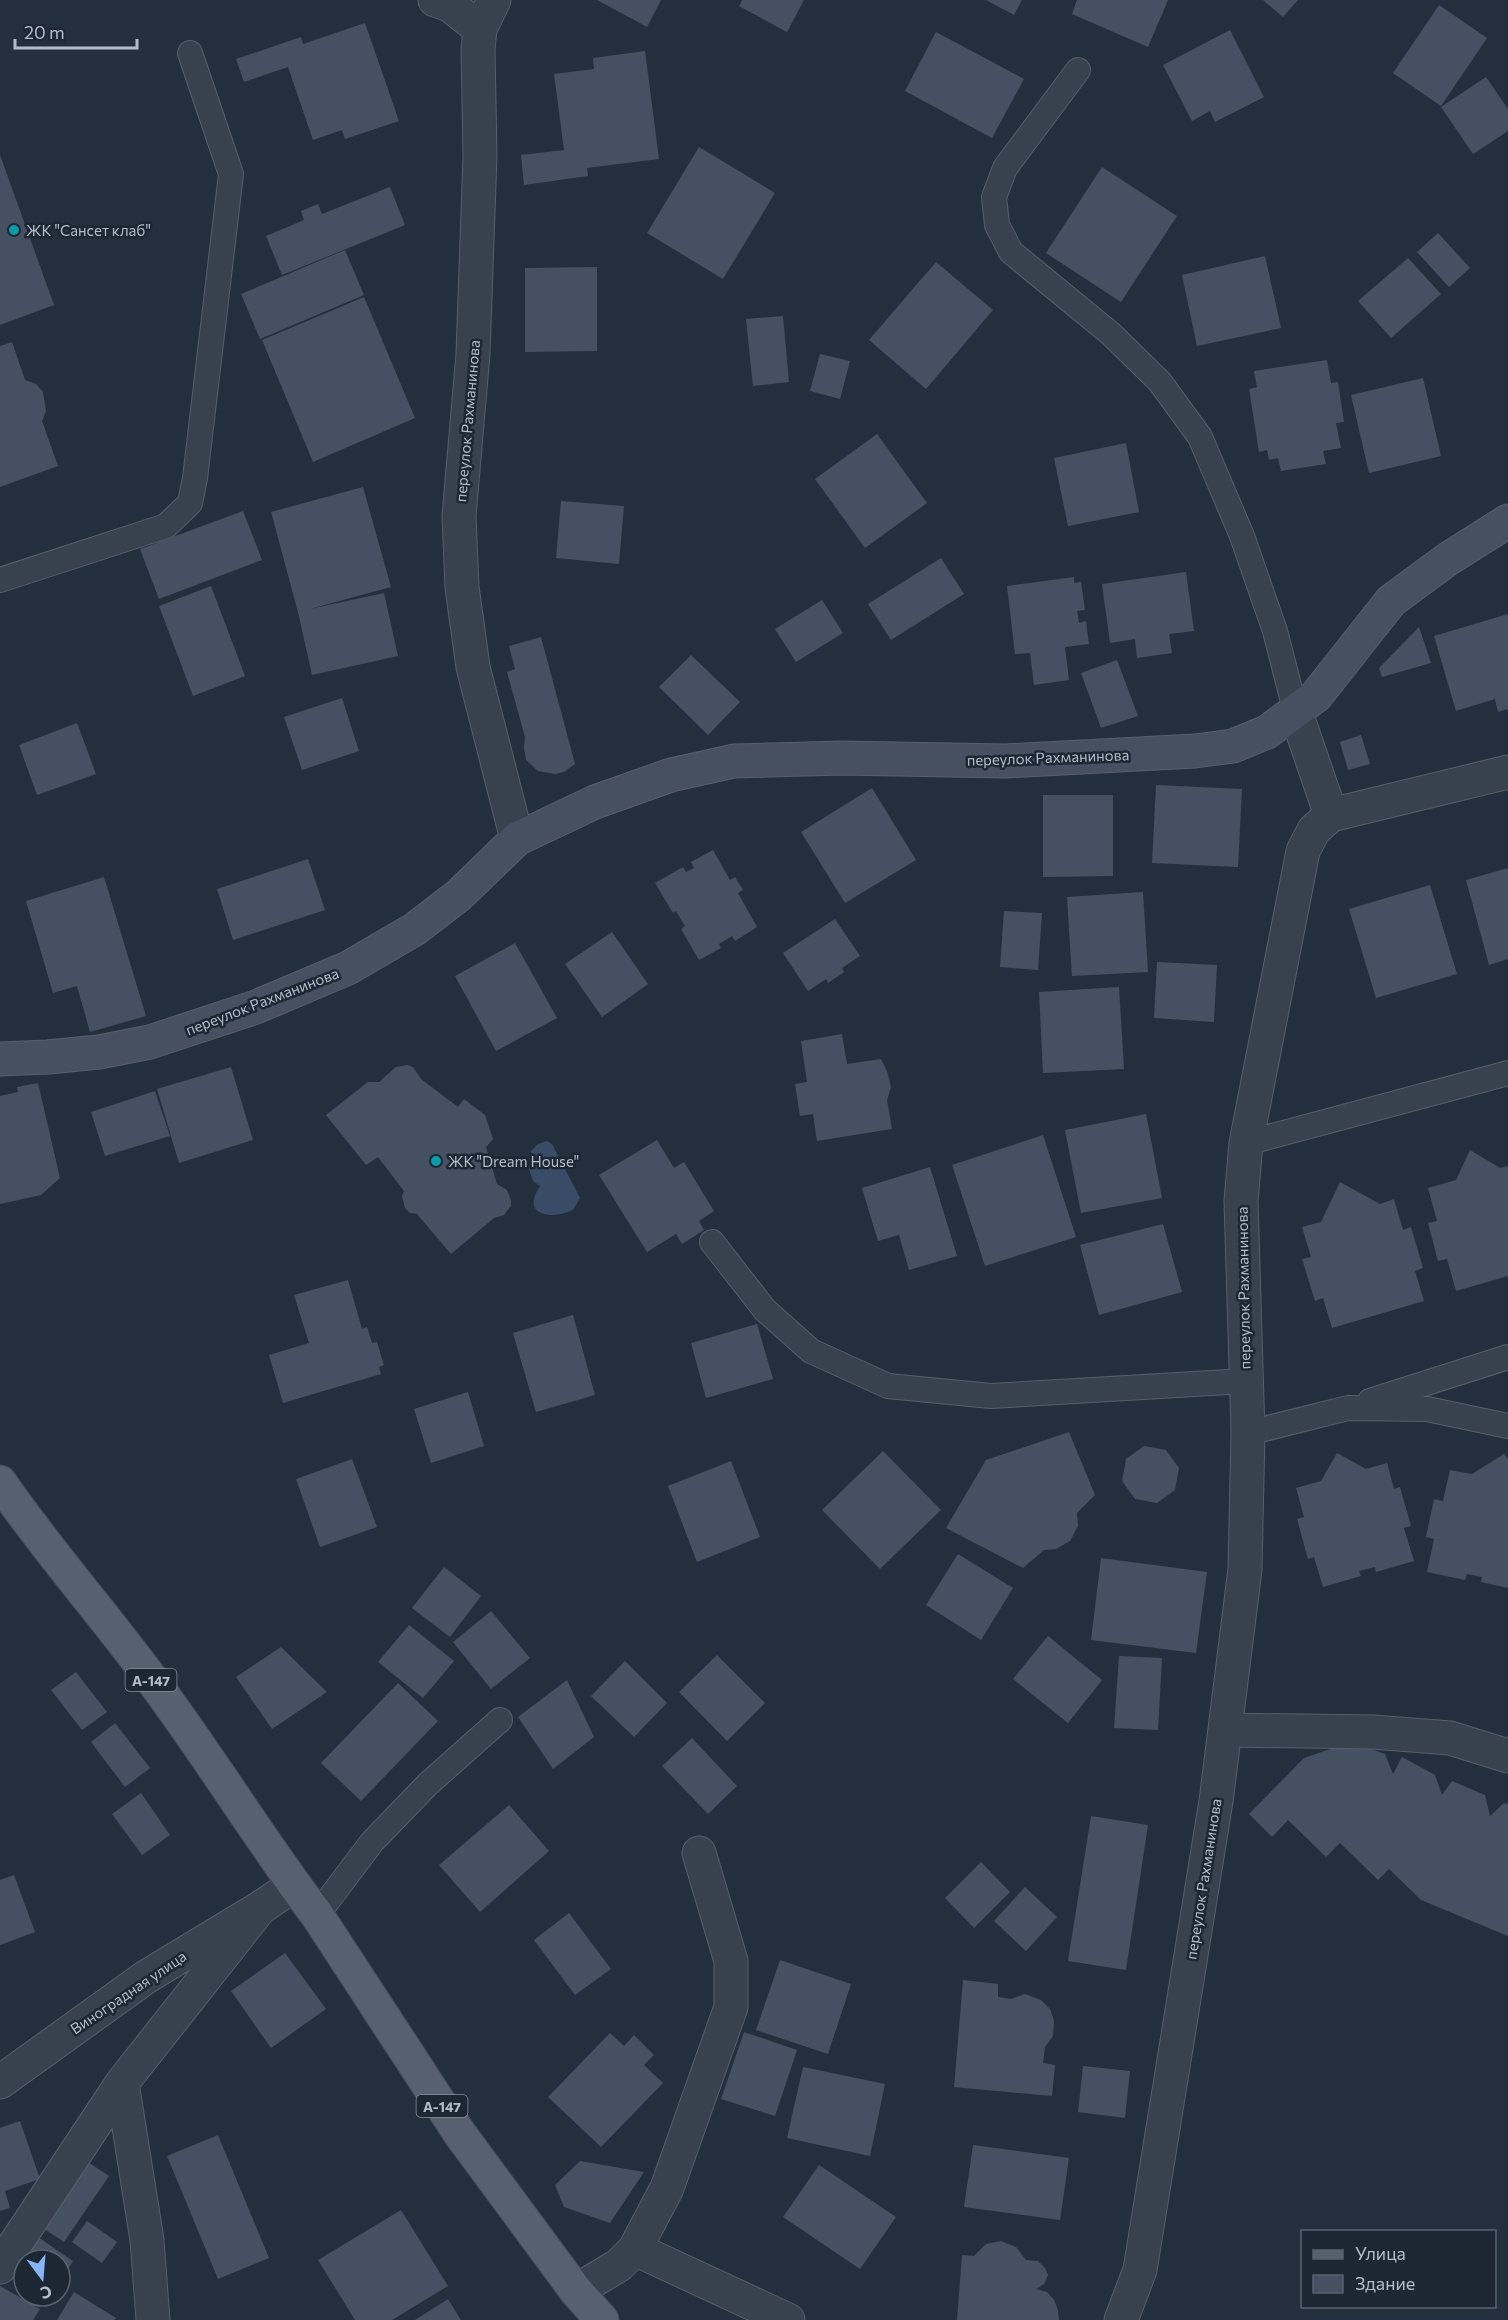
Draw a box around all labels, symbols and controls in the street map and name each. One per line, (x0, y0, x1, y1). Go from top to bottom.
scale bar (15, 12, 136, 50)
text: 20 m (24, 21, 65, 43)
place label: ЖК "Сансет клаб" (26, 221, 151, 239)
marker: ЖК "Сансет клаб" (7, 223, 21, 237)
street label: переулок Рахманинова (451, 339, 483, 503)
street label: переулок Рахманинова (966, 745, 1130, 769)
street label: переулок Рахманинова (183, 963, 341, 1039)
place label: ЖК "Dream House" (448, 1152, 579, 1170)
marker: ЖК "Dream House" (429, 1154, 443, 1168)
street label: переулок Рахманинова (1233, 1206, 1253, 1370)
road number: А-147 (126, 1669, 176, 1691)
street label: переулок Рахманинова (1181, 1797, 1225, 1961)
street label: Виноградная улица (67, 1947, 189, 2037)
road number: А-147 (416, 2095, 468, 2117)
legend (1301, 2230, 1496, 2308)
text: Улица (1355, 2242, 1406, 2264)
north arrow (12, 2248, 72, 2308)
text: Здание (1355, 2272, 1415, 2294)
text: С (38, 2282, 54, 2304)

